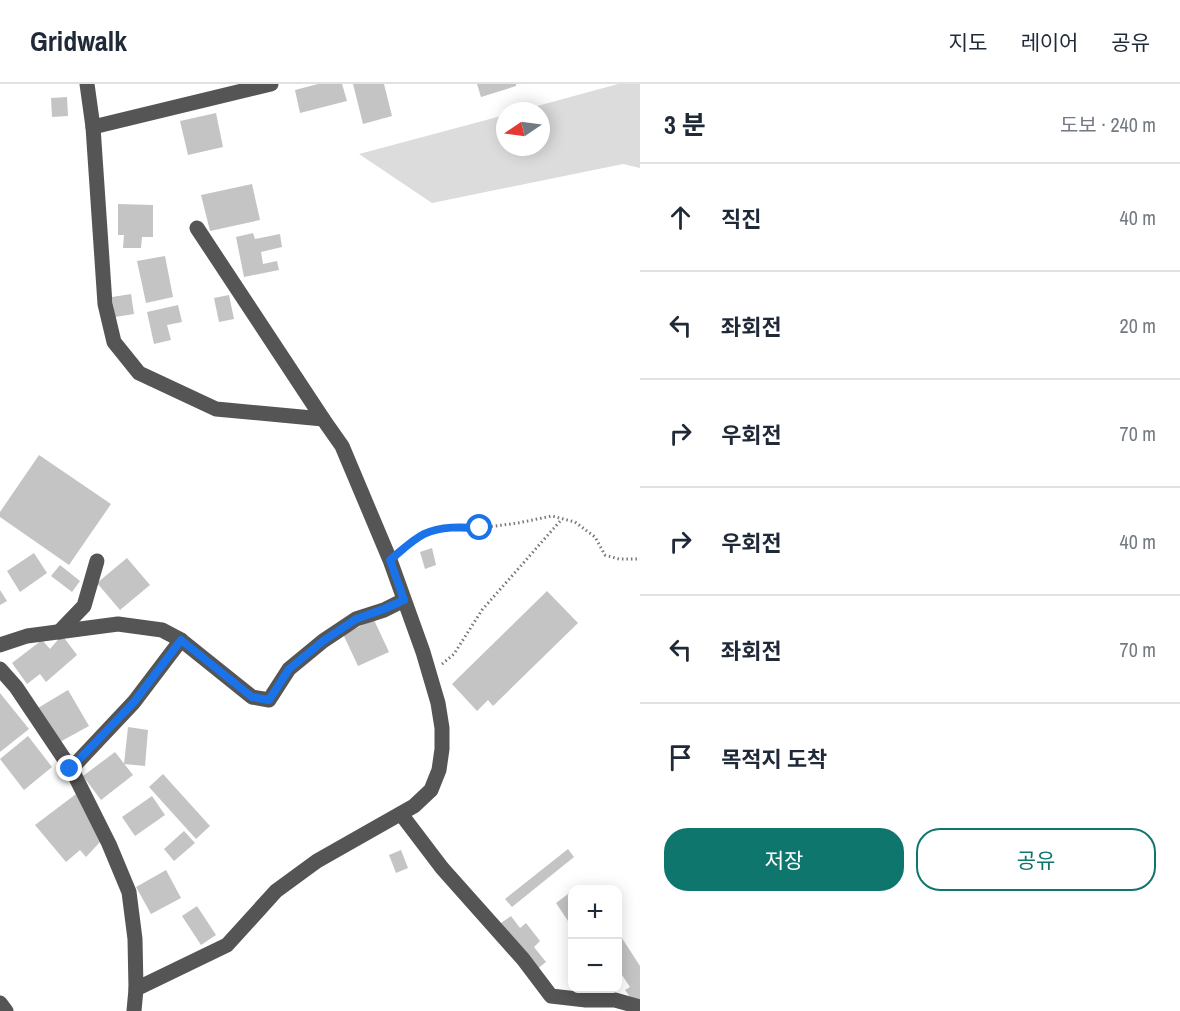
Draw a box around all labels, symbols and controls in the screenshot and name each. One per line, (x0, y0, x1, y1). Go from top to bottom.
text: Gridwalk (30, 22, 127, 60)
text: 지도 (949, 28, 987, 57)
text: 레이어 (1020, 28, 1078, 57)
text: 공유 (1111, 28, 1150, 57)
north arrow (496, 102, 550, 156)
text: 3 분 (664, 107, 706, 142)
text: 도보 · 240 m (1060, 111, 1156, 138)
icon: ahead (664, 201, 697, 234)
text: 직진 (721, 204, 761, 234)
text: 40 m (1120, 204, 1156, 231)
icon: left (664, 309, 697, 342)
text: 좌회전 (721, 312, 782, 342)
text: 20 m (1120, 312, 1156, 339)
icon: right (664, 417, 697, 450)
text: 우회전 (721, 420, 782, 450)
text: 70 m (1120, 420, 1156, 447)
route start (466, 514, 492, 540)
icon: right (664, 525, 697, 558)
text: 우회전 (721, 528, 782, 558)
text: 40 m (1120, 528, 1156, 555)
icon: left (664, 633, 697, 666)
text: 좌회전 (721, 636, 782, 666)
text: 70 m (1120, 636, 1156, 663)
icon: arrive (664, 741, 697, 774)
text: 목적지 도착 (721, 744, 827, 774)
route end (56, 755, 82, 781)
button: 저장 (664, 828, 904, 891)
button: 공유 (916, 828, 1156, 891)
map controls (568, 885, 622, 993)
button: + (568, 885, 622, 939)
button: − (568, 939, 622, 993)

